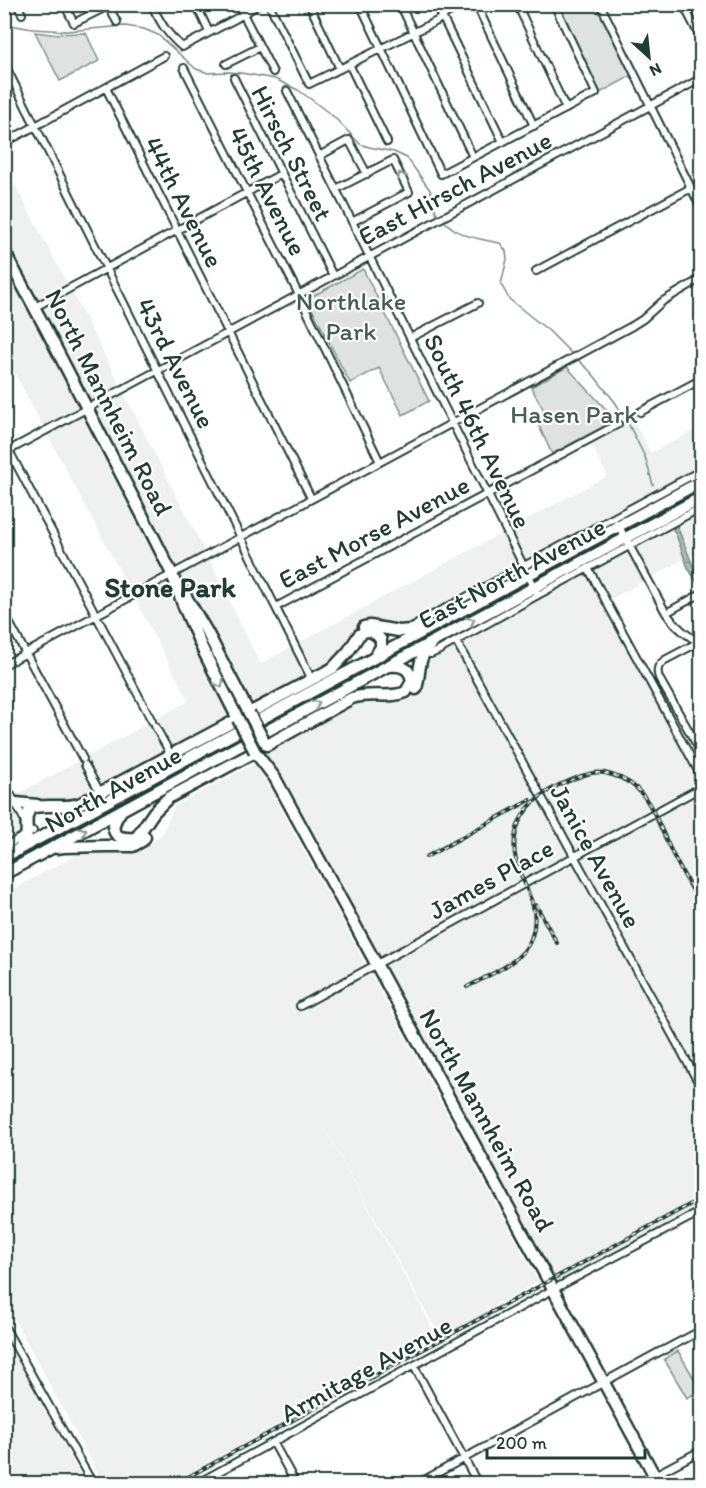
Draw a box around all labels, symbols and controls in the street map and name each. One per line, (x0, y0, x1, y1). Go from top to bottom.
north arrow (619, 27, 679, 87)
text: N (646, 59, 665, 81)
street label: Hirsch Street (244, 80, 340, 226)
street label: 45th Avenue (222, 121, 314, 261)
street label: East Hirsch Avenue (353, 124, 557, 252)
street label: 44th Avenue (137, 131, 231, 273)
one-way arrow (397, 172, 408, 183)
street label: North Mannheim Road (38, 283, 180, 521)
park label: Northlake Park (296, 285, 406, 347)
street label: 43rd Avenue (129, 292, 223, 434)
street label: South 46th Avenue (417, 328, 539, 534)
park label: Hasen Park (510, 398, 638, 430)
street label: East Morse Avenue (273, 468, 475, 596)
street label: East North Avenue (413, 510, 611, 636)
district label: Stone Park (104, 570, 236, 604)
one-way arrow (465, 617, 475, 628)
one-way arrow (213, 678, 224, 689)
one-way arrow (310, 700, 321, 711)
street label: North Avenue (39, 738, 187, 840)
street label: Janice Avenue (543, 778, 649, 934)
one-way arrow (77, 827, 87, 838)
street label: James Place (423, 832, 559, 926)
street label: North Mannheim Road (412, 1003, 562, 1237)
street label: Armitage Avenue (275, 1309, 457, 1429)
scale bar (487, 1422, 644, 1460)
text: 200 m (496, 1432, 547, 1454)

